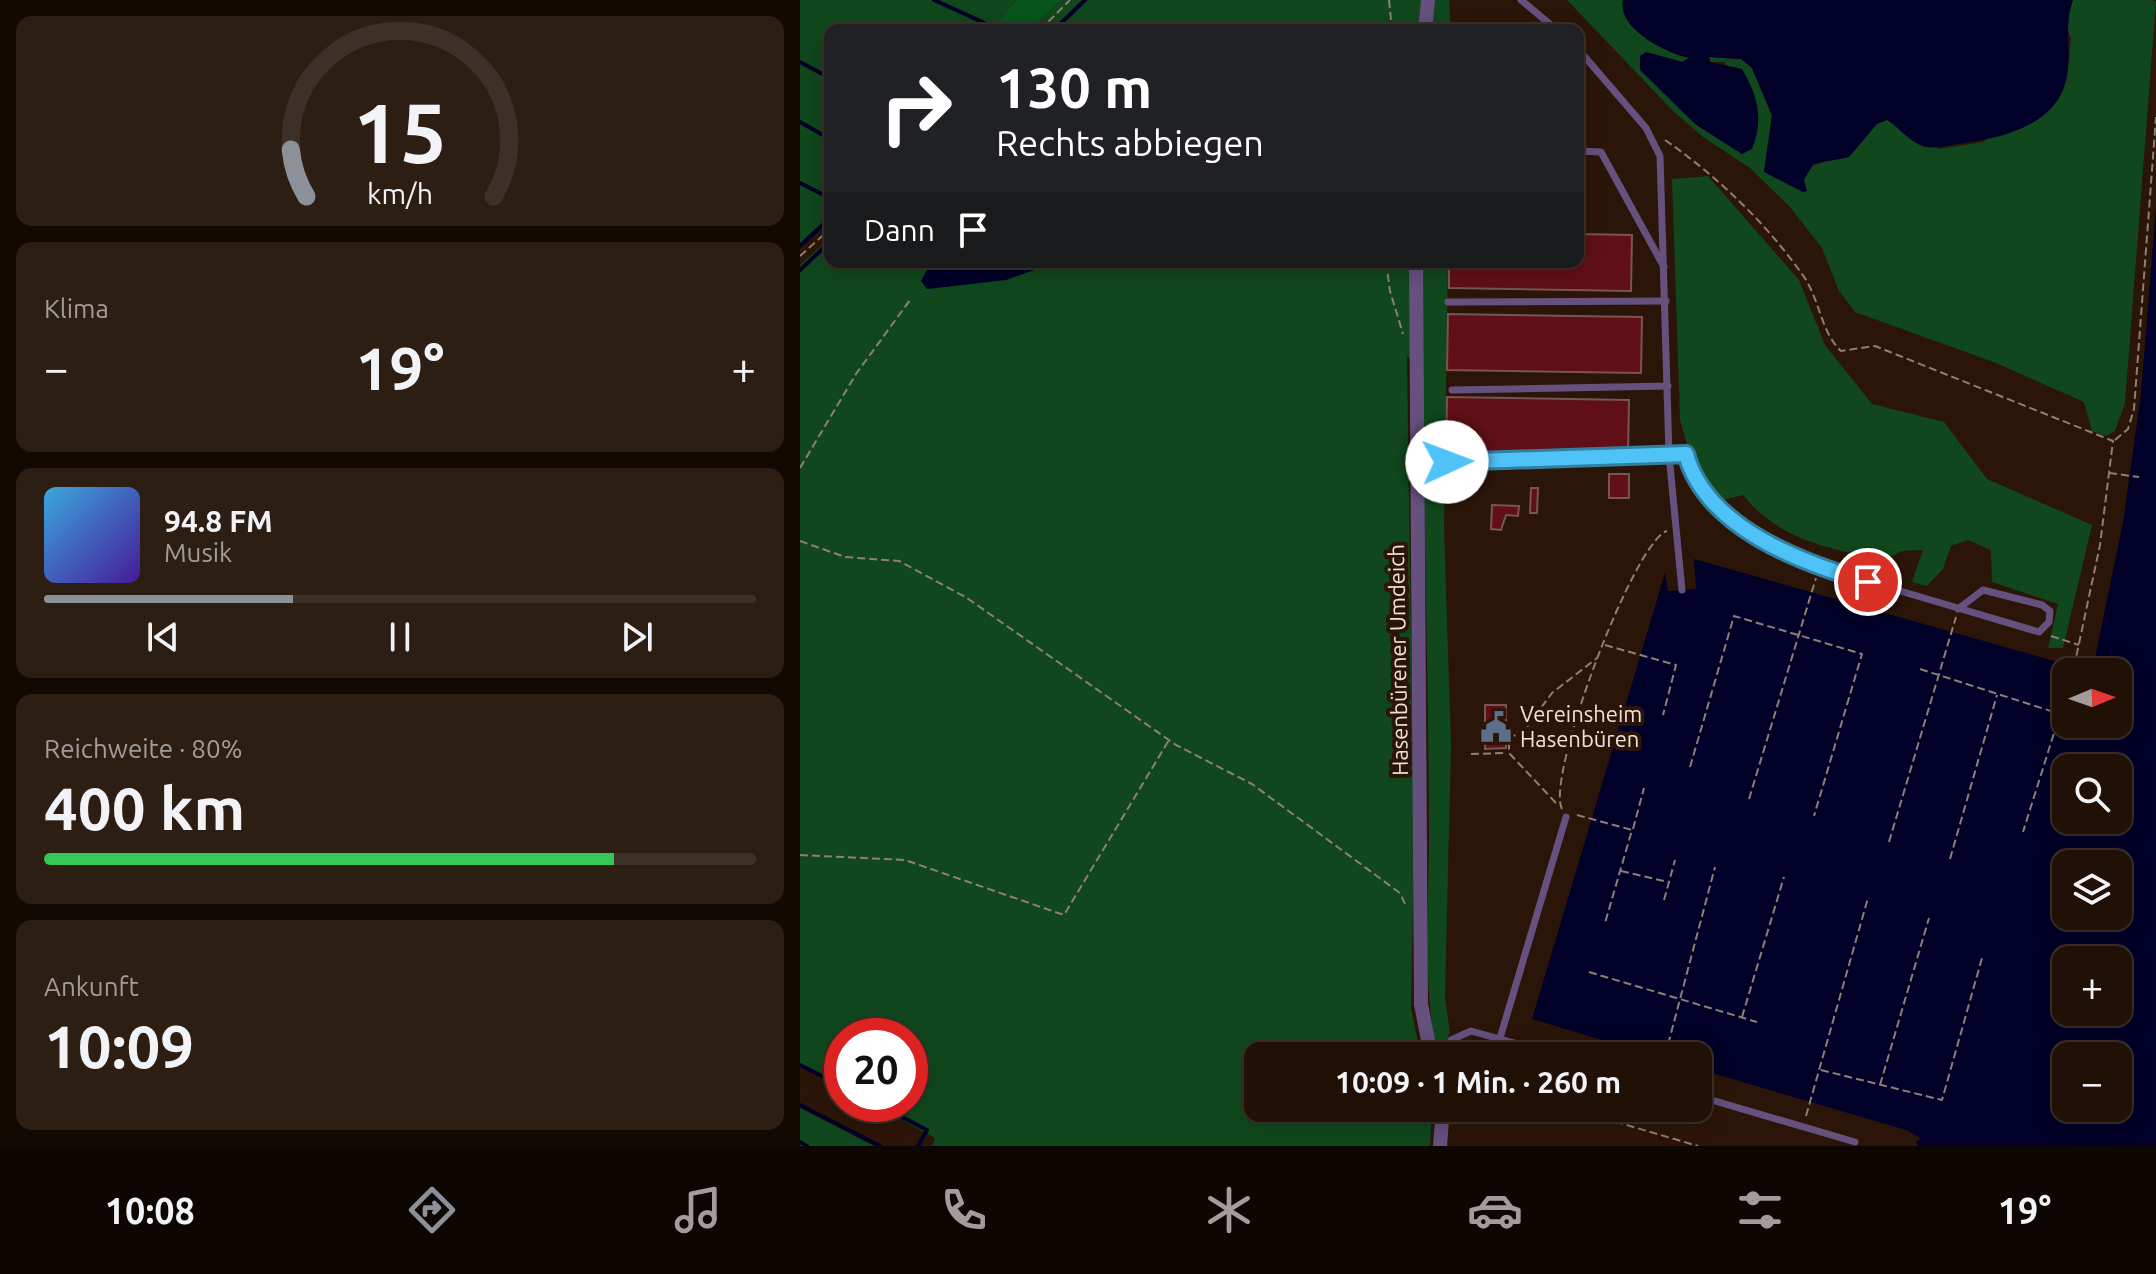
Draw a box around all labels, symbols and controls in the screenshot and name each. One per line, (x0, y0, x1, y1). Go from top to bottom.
icon: right (864, 56, 968, 160)
text: 130 m (996, 56, 1152, 119)
text: 15 (353, 85, 447, 179)
text: Rechts abbiegen (996, 122, 1264, 163)
text: km/h (367, 177, 433, 209)
icon: arrive (951, 208, 995, 252)
text: Dann (864, 213, 935, 247)
text: Klima (44, 294, 109, 323)
text: 19° (356, 334, 444, 401)
text: − (44, 343, 69, 392)
text: + (731, 343, 756, 392)
position arrow (1405, 420, 1489, 504)
text: 94.8 FM (164, 504, 273, 538)
text: Musik (164, 538, 232, 567)
street label: Hasenbürener Umdeich (1383, 544, 1412, 776)
pin (1834, 548, 1902, 616)
icon: arrive (1846, 560, 1890, 604)
icon: previous (141, 615, 185, 659)
icon: pause (378, 615, 422, 659)
icon: next (615, 615, 659, 659)
north arrow (2052, 658, 2132, 738)
map controls (2052, 658, 2132, 1122)
place label: Vereinsheim Hasenbüren (1520, 701, 1642, 751)
public building icon: Vereinsheim Hasenbüren (1479, 710, 1513, 744)
text: Reichweite · 80% (44, 734, 243, 763)
button: search (2052, 754, 2132, 834)
text: 400 km (44, 774, 245, 841)
button: layers (2052, 850, 2132, 930)
button: + (2052, 946, 2132, 1026)
text: Ankunft (44, 972, 139, 1001)
text: 10:09 (44, 1012, 194, 1079)
speed limit sign: 20 (824, 1018, 928, 1122)
button: − (2052, 1042, 2132, 1122)
text: 10:09 · 1 Min. · 260 m (1335, 1065, 1621, 1099)
icon: directions (404, 1182, 460, 1238)
icon: music (670, 1182, 726, 1238)
icon: phone (936, 1182, 992, 1238)
icon: climate (1201, 1182, 1257, 1238)
icon: car (1467, 1182, 1523, 1238)
icon: filters (1732, 1182, 1788, 1238)
text: 10:08 (105, 1190, 195, 1231)
text: 19° (1998, 1190, 2051, 1231)

